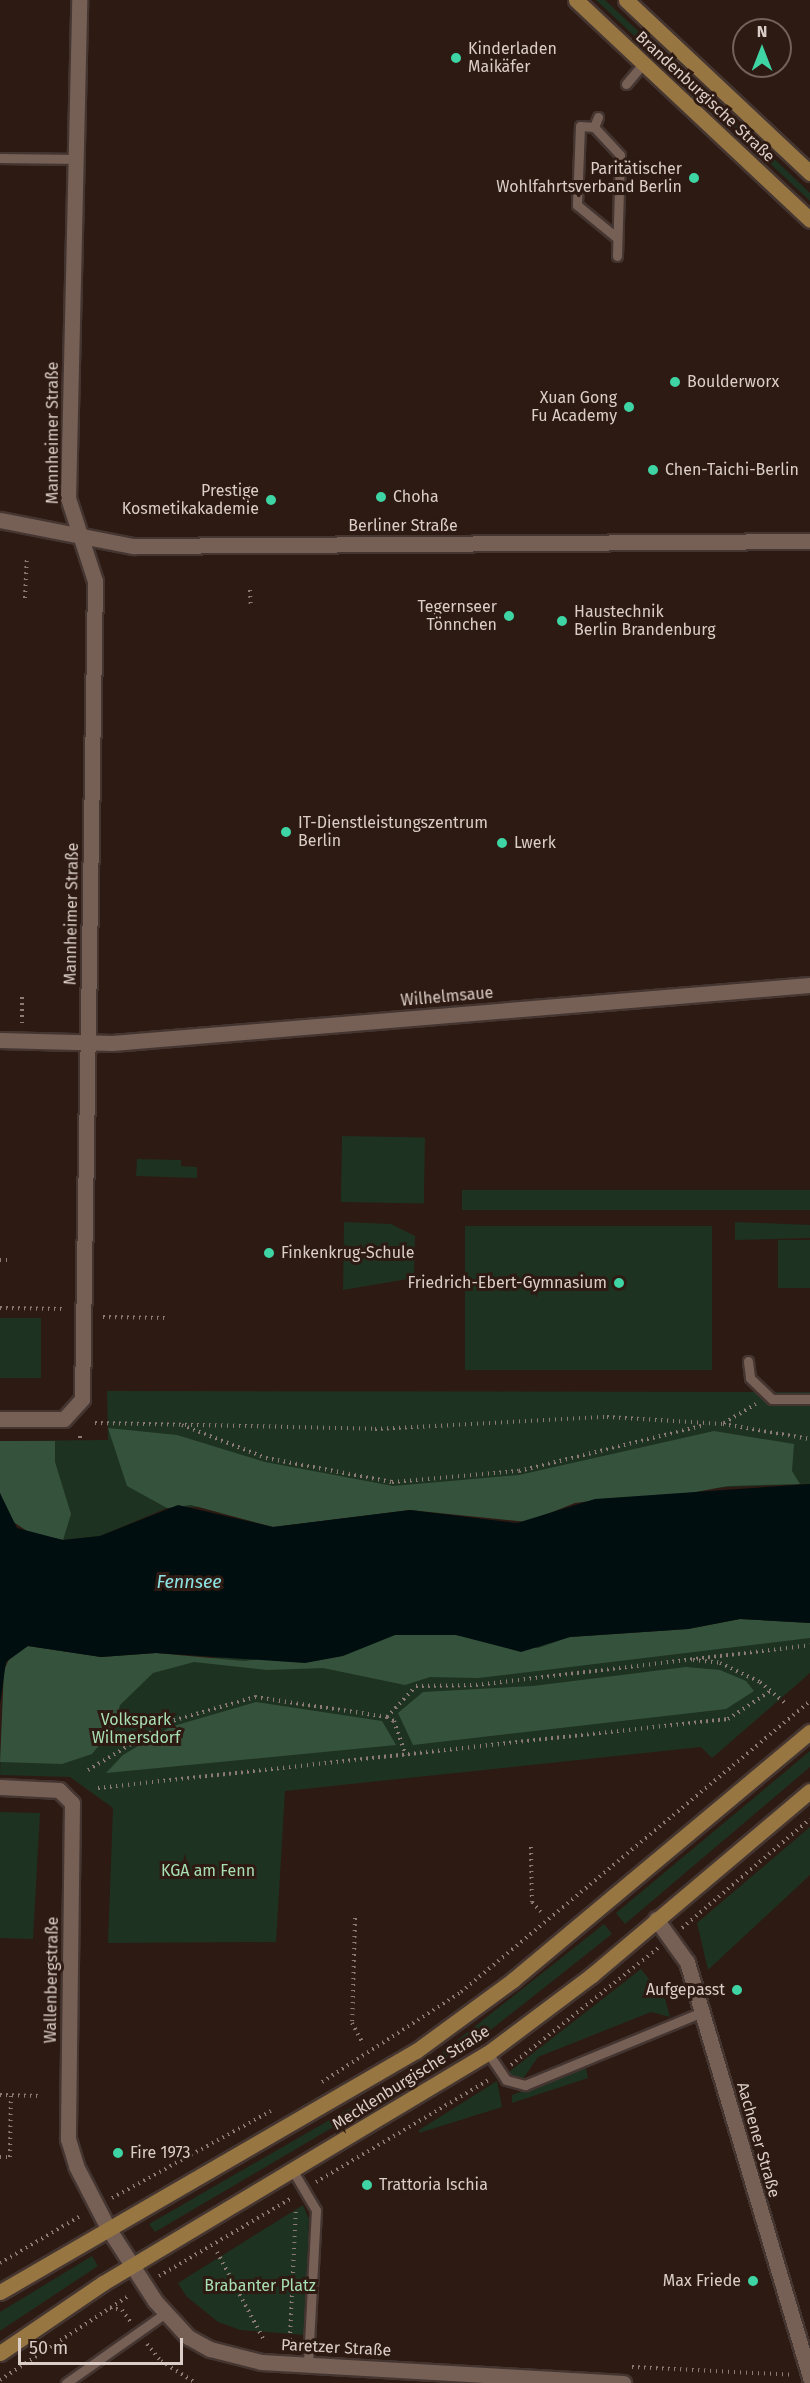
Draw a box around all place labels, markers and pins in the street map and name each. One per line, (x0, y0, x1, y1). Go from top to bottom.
place label: Kinderladen Maikäfer (468, 39, 557, 77)
marker: Kinderladen Maikäfer (449, 51, 463, 65)
place label: Paritätischer Wohlfahrtsverband Berlin (496, 159, 682, 197)
marker: Paritätischer Wohlfahrtsverband Berlin (687, 171, 701, 185)
place label: Boulderworx (687, 372, 779, 392)
marker: Boulderworx (668, 375, 682, 389)
place label: Xuan Gong Fu Academy (531, 388, 617, 426)
marker: Xuan Gong Fu Academy (622, 400, 636, 414)
place label: Chen-Taichi-Berlin (665, 460, 799, 480)
marker: Chen-Taichi-Berlin (646, 463, 660, 477)
place label: Prestige Kosmetikakademie (122, 481, 259, 519)
place label: Choha (393, 487, 439, 507)
marker: Choha (374, 490, 388, 504)
marker: Prestige Kosmetikakademie (264, 493, 278, 507)
place label: Tegernseer Tönnchen (417, 597, 497, 635)
place label: Haustechnik Berlin Brandenburg (574, 602, 716, 640)
marker: Tegernseer Tönnchen (502, 609, 516, 623)
marker: Haustechnik Berlin Brandenburg (555, 614, 569, 628)
place label: IT-Dienstleistungszentrum Berlin (298, 813, 488, 851)
marker: IT-Dienstleistungszentrum Berlin (279, 825, 293, 839)
place label: Lwerk (514, 833, 556, 853)
marker: Lwerk (495, 836, 509, 850)
place label: Finkenkrug-Schule (281, 1243, 414, 1263)
marker: Finkenkrug-Schule (262, 1246, 276, 1260)
place label: Friedrich-Ebert-Gymnasium (407, 1273, 607, 1293)
marker: Friedrich-Ebert-Gymnasium (612, 1276, 626, 1290)
place label: Aufgepasst (646, 1980, 725, 2000)
marker: Aufgepasst (730, 1983, 744, 1997)
place label: Fire 1973 (130, 2143, 190, 2163)
marker: Fire 1973 (111, 2146, 125, 2160)
place label: Trattoria Ischia (379, 2175, 488, 2195)
marker: Trattoria Ischia (360, 2178, 374, 2192)
place label: Max Friede (663, 2271, 741, 2291)
marker: Max Friede (746, 2274, 760, 2288)

